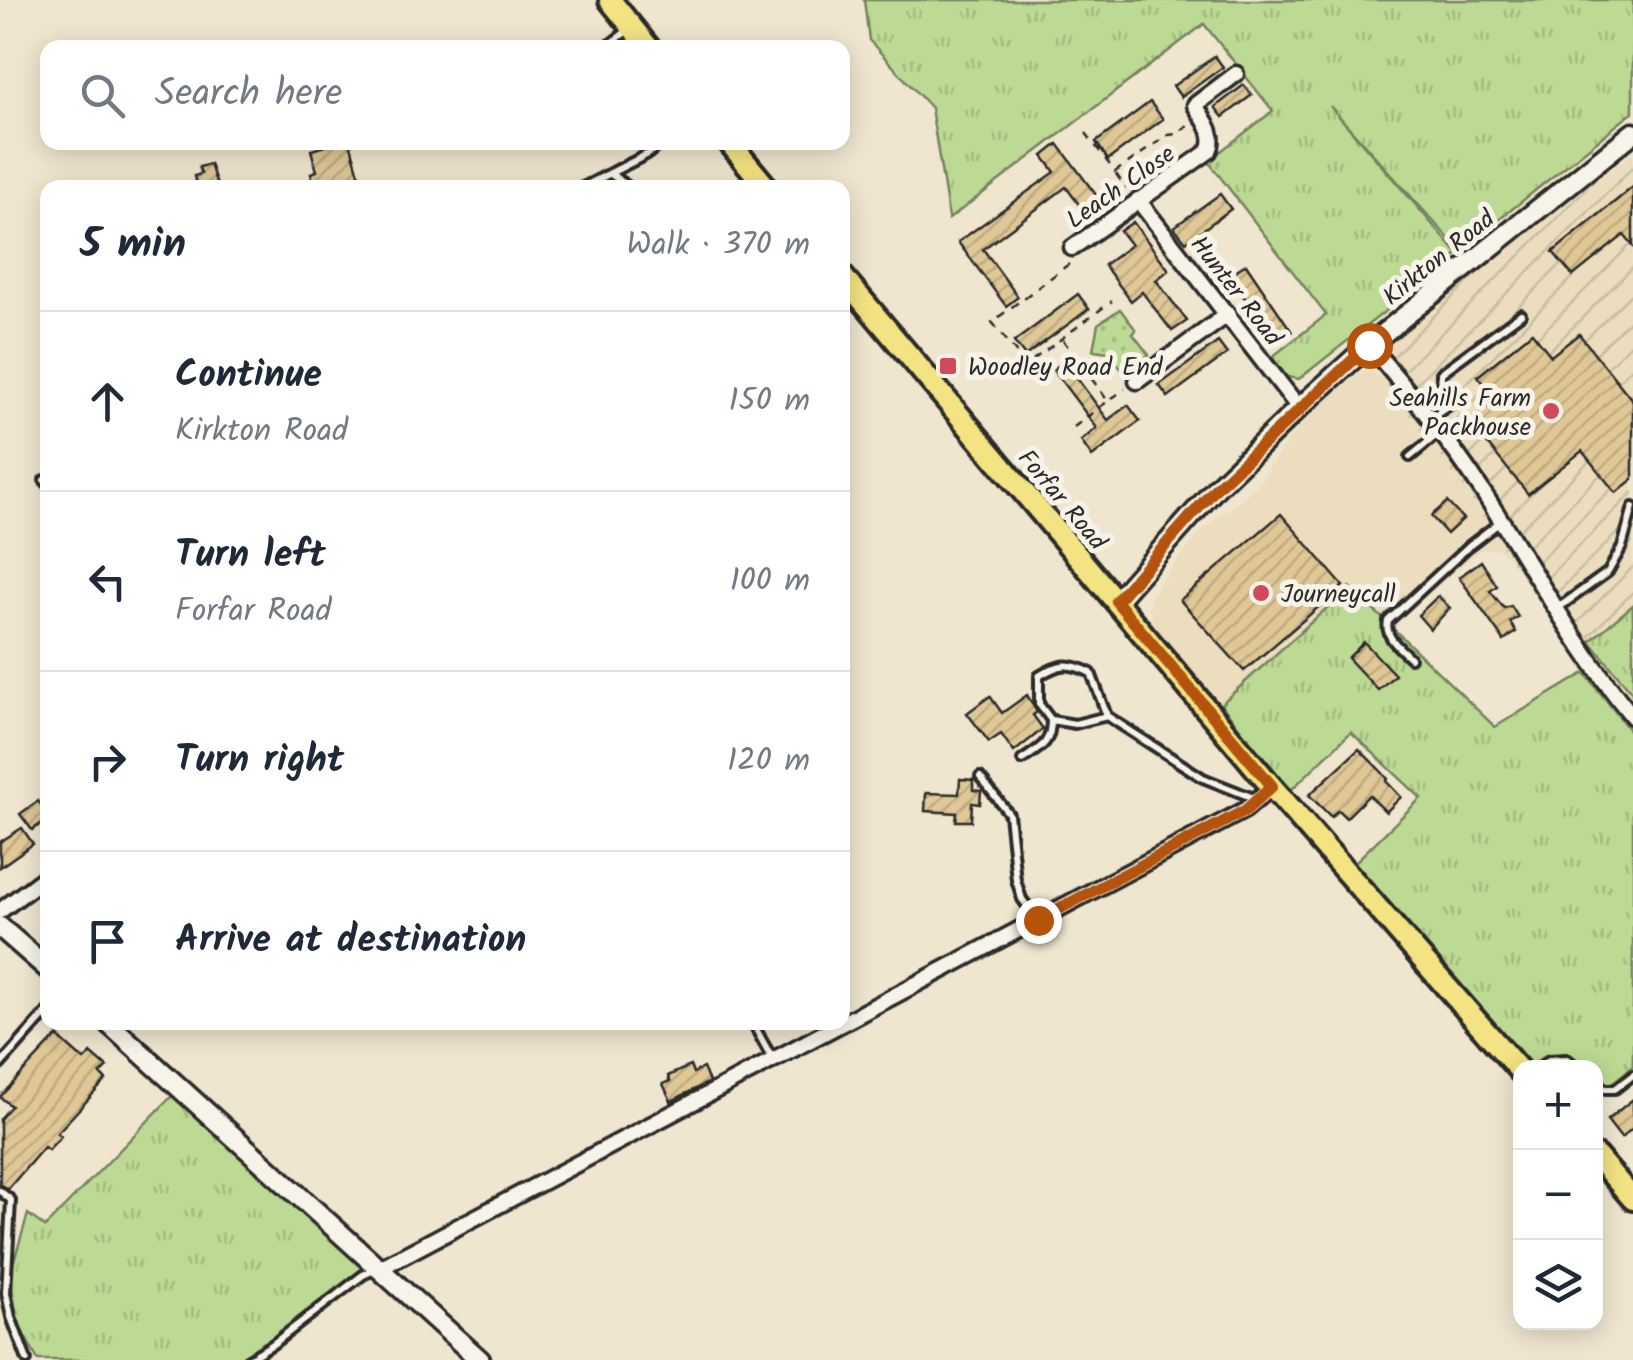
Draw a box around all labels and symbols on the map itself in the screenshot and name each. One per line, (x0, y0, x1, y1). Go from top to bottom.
street label: Leach Close (1058, 135, 1184, 240)
street label: Kirkton Road (1374, 200, 1506, 317)
street label: Hunter Road (1179, 227, 1293, 357)
route start (1347, 323, 1393, 369)
place label: Woodley Road End (968, 348, 1164, 388)
marker: Woodley Road End (937, 355, 959, 377)
place label: Seahills Farm Packhouse (1389, 379, 1531, 448)
marker: Seahills Farm Packhouse (1540, 400, 1562, 422)
street label: Forfar Road (1007, 441, 1117, 561)
place label: Journeycall (1281, 575, 1396, 615)
marker: Journeycall (1250, 582, 1272, 604)
route end (1016, 898, 1062, 944)

